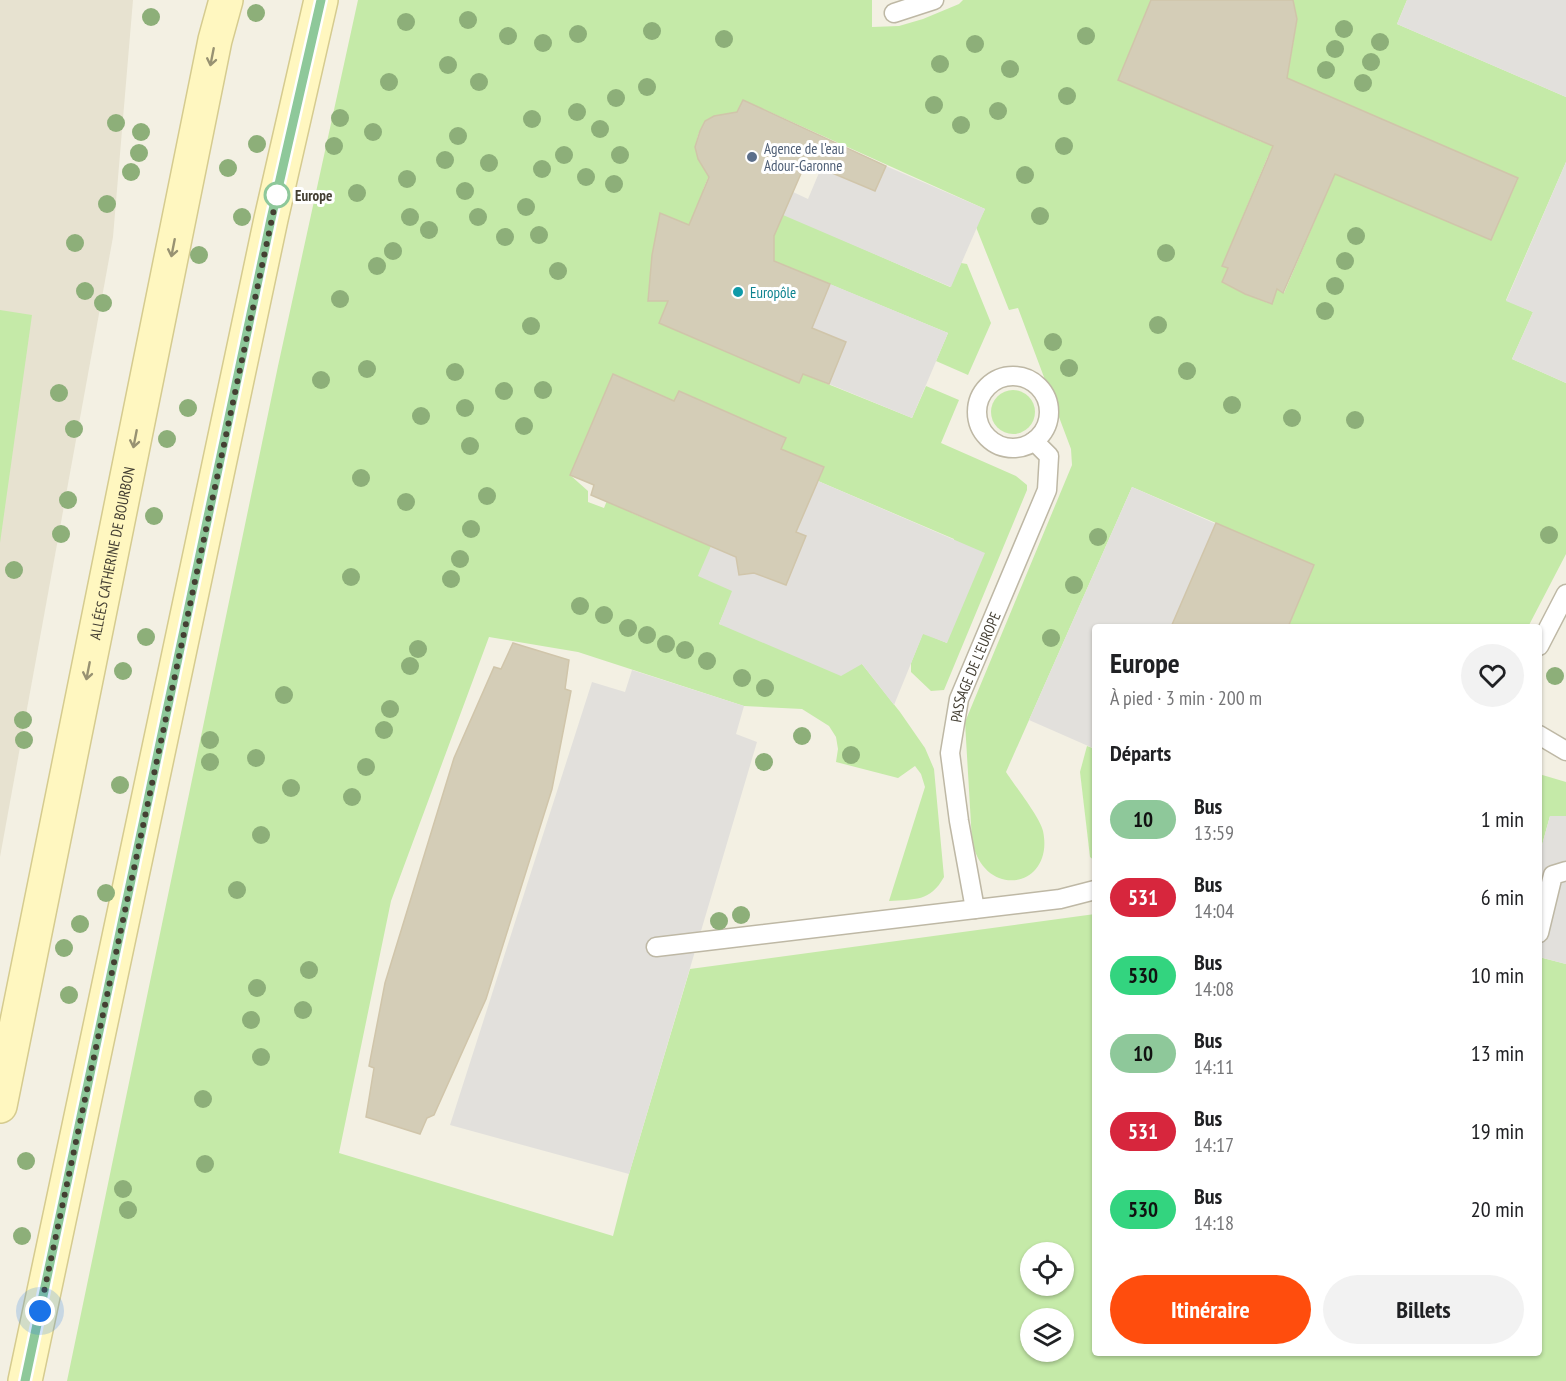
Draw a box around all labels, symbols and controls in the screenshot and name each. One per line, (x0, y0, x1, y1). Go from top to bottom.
one-way arrow (206, 46, 217, 66)
place label: Agence de l'eau Adour-Garonne (764, 139, 844, 175)
marker: Agence de l'eau Adour-Garonne (745, 150, 759, 164)
marker: Europe (264, 182, 290, 208)
place label: Europe (295, 186, 332, 205)
one-way arrow (167, 238, 178, 257)
place label: Europôle (750, 283, 796, 302)
marker: Europôle (731, 285, 745, 299)
one-way arrow (129, 429, 140, 448)
street label: ALLÉES CATHERINE DE BOURBON (85, 465, 138, 641)
street label: PASSAGE DE L'EUROPE (946, 609, 1004, 724)
text: Europe (1110, 644, 1180, 681)
button: heart (1461, 644, 1524, 707)
one-way arrow (82, 661, 93, 681)
text: À pied · 3 min · 200 m (1110, 685, 1262, 711)
text: Départs (1110, 739, 1171, 767)
text: Bus (1194, 792, 1222, 820)
text: 1 min (1481, 805, 1524, 833)
text: 10 (1133, 806, 1153, 833)
text: 13:59 (1194, 820, 1234, 846)
text: Bus (1194, 870, 1222, 898)
text: 6 min (1481, 883, 1524, 911)
text: 531 (1128, 884, 1158, 911)
text: 14:04 (1194, 898, 1234, 924)
text: Bus (1194, 948, 1222, 976)
text: 10 min (1471, 961, 1524, 989)
text: 530 (1128, 962, 1158, 989)
text: 14:08 (1194, 976, 1234, 1002)
text: Bus (1194, 1026, 1222, 1054)
text: 13 min (1471, 1039, 1524, 1067)
text: 10 (1133, 1040, 1153, 1067)
text: 14:11 (1194, 1054, 1234, 1080)
text: Bus (1194, 1104, 1222, 1132)
text: 19 min (1471, 1117, 1524, 1145)
text: 531 (1128, 1118, 1158, 1145)
text: 14:17 (1194, 1132, 1234, 1158)
text: Bus (1194, 1182, 1222, 1210)
text: 20 min (1471, 1195, 1524, 1223)
text: 530 (1128, 1196, 1158, 1223)
text: 14:18 (1194, 1210, 1234, 1236)
map controls (1020, 1242, 1074, 1362)
button: locate (1020, 1242, 1074, 1296)
button: Itinéraire (1110, 1275, 1311, 1344)
button: Billets (1323, 1275, 1524, 1344)
your location (25, 1296, 55, 1326)
button: layers (1020, 1308, 1074, 1362)

